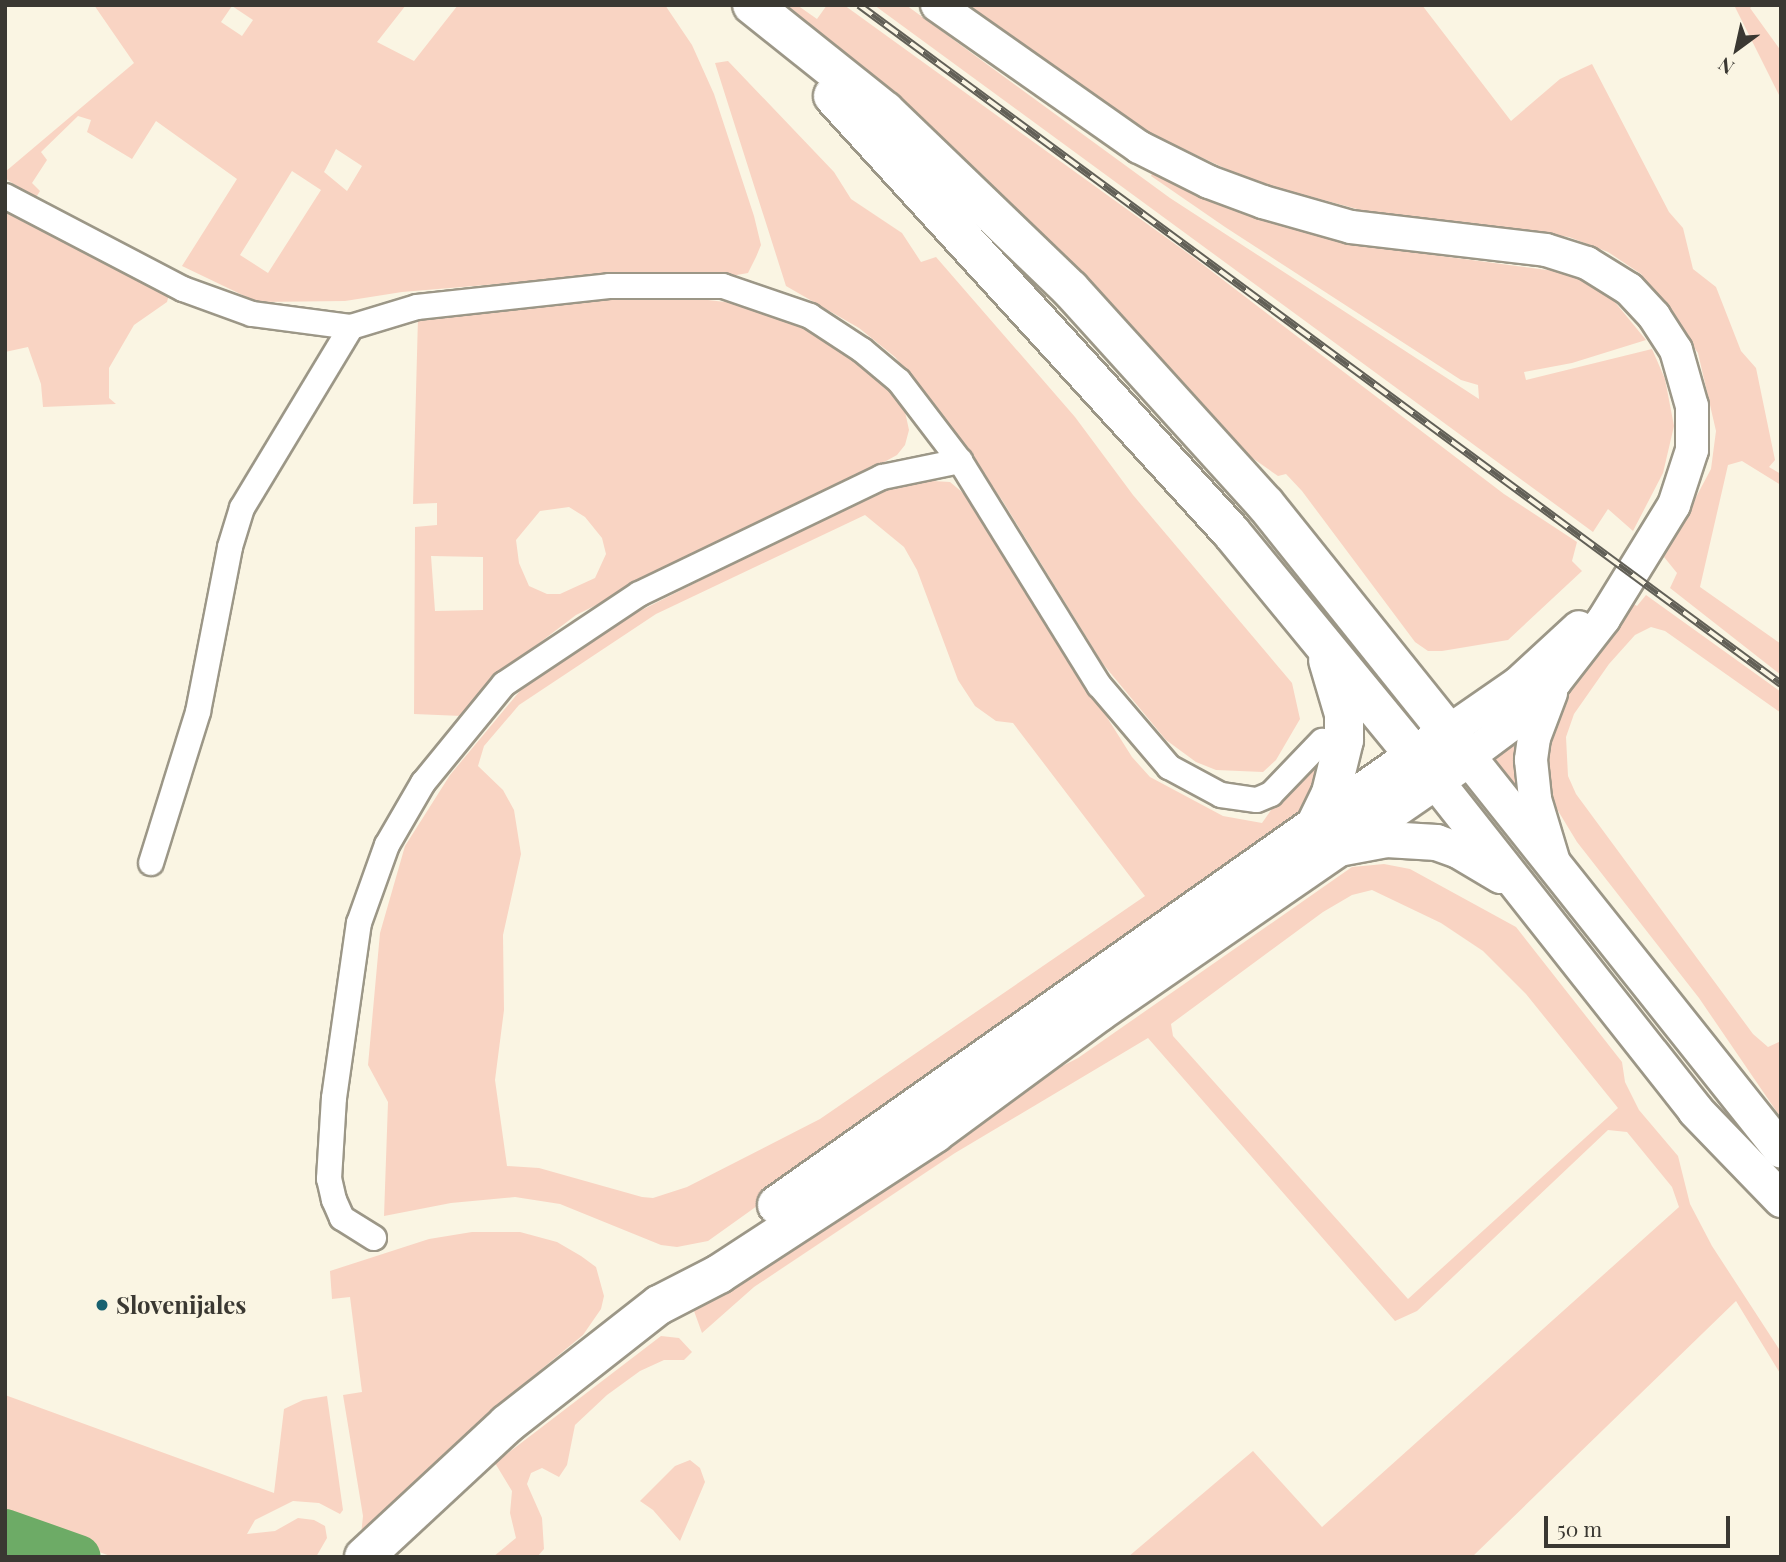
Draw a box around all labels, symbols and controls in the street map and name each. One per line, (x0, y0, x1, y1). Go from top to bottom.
north arrow (1702, 14, 1772, 84)
text: N (1713, 52, 1738, 81)
place label: Slovenijales (116, 1291, 246, 1319)
marker: Slovenijales (94, 1297, 110, 1313)
scale bar (1548, 1502, 1734, 1546)
text: 50 m (1557, 1514, 1602, 1542)

